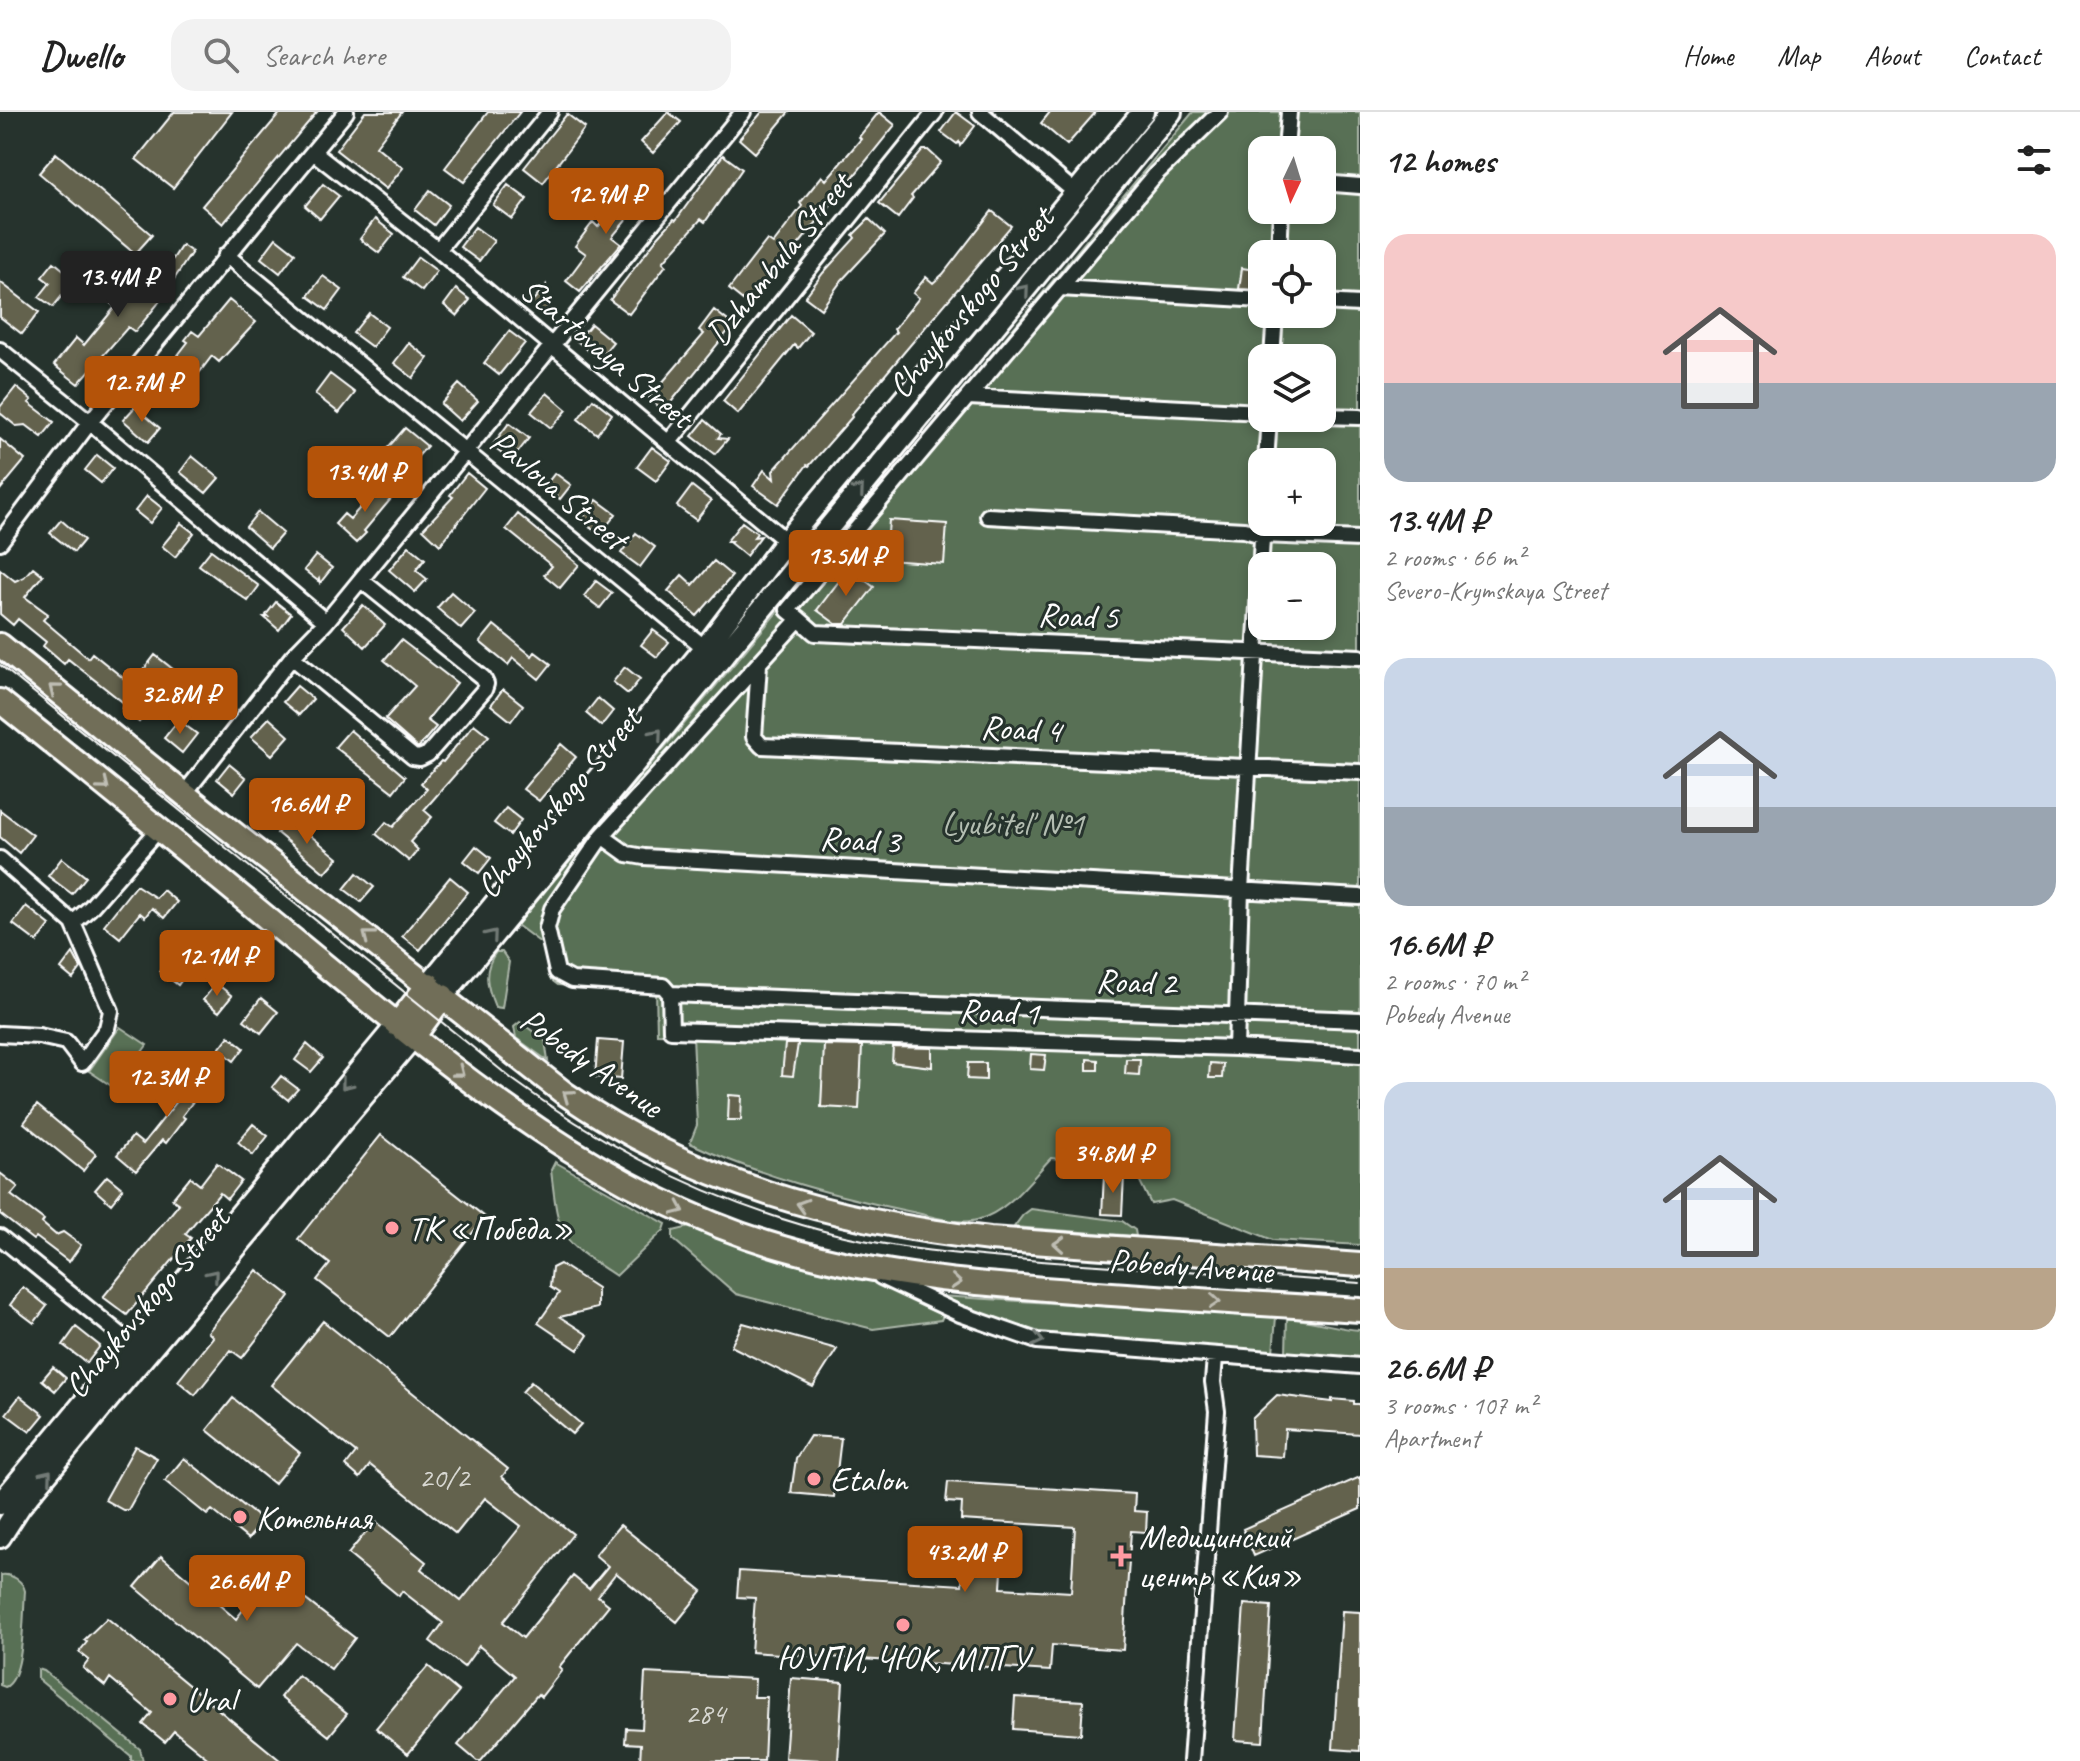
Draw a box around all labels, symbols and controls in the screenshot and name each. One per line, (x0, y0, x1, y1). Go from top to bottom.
search box (171, 19, 731, 91)
text: Dwello (40, 32, 123, 79)
icon: search (199, 33, 243, 77)
text: Search here (263, 36, 385, 74)
text: Home (1683, 38, 1733, 73)
text: Map (1777, 38, 1820, 73)
text: About (1864, 38, 1920, 73)
text: Contact (1964, 38, 2040, 73)
north arrow (1248, 136, 1336, 224)
map controls (1248, 136, 1336, 640)
icon: filters (2012, 138, 2056, 182)
text: 12 homes (1384, 139, 1495, 182)
street label: Dzhambula Street (696, 161, 863, 353)
pin: 12.9M ₽ (532, 168, 680, 236)
text: 12.9M ₽ (567, 177, 645, 210)
street label: Chaykovskogo Street (878, 195, 1065, 406)
button: locate (1248, 240, 1336, 328)
pin: 13.4M ₽ (44, 251, 192, 319)
text: 13.4M ₽ (79, 260, 157, 293)
street label: Startovaya Street (512, 268, 705, 439)
one-way arrow (1014, 285, 1029, 299)
icon: home (1648, 286, 1792, 430)
button: layers (1248, 344, 1336, 432)
pin: 12.7M ₽ (68, 356, 216, 424)
text: 12.7M ₽ (103, 365, 181, 398)
street label: Pavlova Street (482, 420, 639, 562)
pin: 13.4M ₽ (291, 446, 439, 514)
button: + (1248, 448, 1336, 536)
text: 13.4M ₽ (326, 455, 404, 488)
one-way arrow (849, 485, 863, 500)
text: 13.4M ₽ (1384, 498, 1487, 541)
pin: 13.5M ₽ (772, 530, 920, 598)
text: 13.5M ₽ (807, 539, 885, 572)
text: 2 rooms · 66 m² (1384, 541, 1525, 574)
button: − (1248, 552, 1336, 640)
text: Severo-Krymskaya Street (1384, 574, 1606, 607)
street label: Road 5 (1037, 593, 1121, 638)
pin: 32.8M ₽ (106, 668, 254, 736)
text: 32.8M ₽ (141, 677, 219, 710)
one-way arrow (48, 684, 63, 698)
street label: Chaykovskogo Street (466, 695, 653, 906)
street label: Road 4 (980, 705, 1066, 752)
icon: home (1648, 710, 1792, 854)
one-way arrow (647, 729, 662, 743)
one-way arrow (95, 775, 109, 790)
pin: 16.6M ₽ (233, 778, 381, 846)
text: 16.6M ₽ (267, 787, 347, 820)
park label: Lyubitel' №1 (942, 802, 1086, 845)
street label: Road 3 (819, 816, 904, 863)
text: 16.6M ₽ (1384, 922, 1489, 965)
one-way arrow (482, 929, 497, 944)
pin: 12.1M ₽ (143, 930, 291, 998)
one-way arrow (362, 932, 376, 946)
text: 12.1M ₽ (178, 939, 256, 972)
street label: Road 2 (1095, 959, 1180, 1004)
text: 2 rooms · 70 m² (1384, 965, 1525, 998)
street label: Road 1 (958, 989, 1042, 1034)
street label: Pobedy Avenue (512, 998, 673, 1128)
text: Pobedy Avenue (1384, 998, 1509, 1031)
pin: 12.3M ₽ (93, 1051, 241, 1119)
text: 12.3M ₽ (128, 1060, 206, 1093)
one-way arrow (450, 1062, 465, 1076)
one-way arrow (341, 1075, 356, 1089)
one-way arrow (562, 1090, 577, 1105)
pin: 34.8M ₽ (1039, 1127, 1187, 1195)
icon: home (1648, 1134, 1792, 1278)
text: 34.8M ₽ (1074, 1136, 1152, 1169)
street label: Chaykovskogo Street (54, 1195, 241, 1406)
one-way arrow (796, 1198, 810, 1214)
one-way arrow (671, 1199, 685, 1215)
place label: ТК «Победа» (408, 1207, 573, 1250)
marker: ТК «Победа» (383, 1219, 401, 1237)
one-way arrow (1052, 1236, 1065, 1253)
street label: Pobedy Avenue (1108, 1238, 1276, 1293)
one-way arrow (203, 1270, 218, 1284)
one-way arrow (950, 1273, 963, 1290)
one-way arrow (1209, 1292, 1222, 1309)
one-way arrow (1031, 1331, 1045, 1348)
text: 26.6M ₽ (1384, 1346, 1489, 1389)
text: 3 rooms · 107 m² (1384, 1389, 1536, 1422)
text: Apartment (1384, 1422, 1480, 1455)
house number: 20/2 (419, 1458, 472, 1496)
place label: Etalon (830, 1458, 909, 1501)
one-way arrow (37, 1469, 51, 1484)
marker: Etalon (805, 1470, 823, 1488)
place label: Котельная (256, 1496, 374, 1539)
marker: Котельная (231, 1508, 249, 1526)
place label: Медицинский центр «Кия» (1139, 1515, 1302, 1597)
pin: 43.2M ₽ (891, 1526, 1039, 1594)
text: 43.2M ₽ (926, 1535, 1004, 1568)
marker: Медицинский центр «Кия» (1110, 1545, 1132, 1567)
pin: 26.6M ₽ (173, 1555, 321, 1623)
text: 26.6M ₽ (207, 1564, 287, 1597)
marker: ЮУПИ, ЧЮК, МПГУ (894, 1616, 912, 1634)
place label: ЮУПИ, ЧЮК, МПГУ (777, 1637, 1035, 1680)
place label: Ural (186, 1678, 242, 1721)
marker: Ural (161, 1690, 179, 1708)
house number: 284 (685, 1694, 728, 1732)

